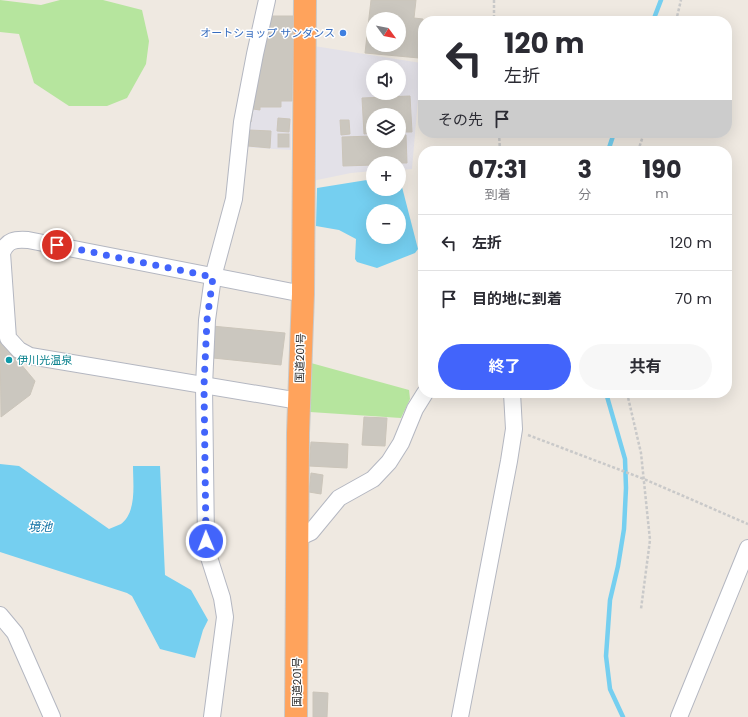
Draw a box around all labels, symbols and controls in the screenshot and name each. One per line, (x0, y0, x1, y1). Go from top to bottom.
north arrow (366, 12, 406, 52)
map controls (366, 12, 406, 244)
text: 120 m (504, 24, 584, 63)
place label: オートショップ サンダンス (200, 25, 335, 41)
marker: オートショップ サンダンス (338, 28, 348, 38)
icon: left (438, 32, 490, 84)
button: sound (366, 60, 406, 100)
text: 左折 (504, 63, 540, 88)
button: layers (366, 108, 406, 148)
icon: arrive (491, 108, 513, 130)
text: その先 (438, 109, 483, 130)
text: 07:31 (468, 153, 527, 186)
text: 3 (577, 153, 592, 186)
text: 190 (642, 153, 682, 186)
button: + (366, 156, 406, 196)
text: m (655, 184, 669, 203)
text: 到着 (485, 185, 511, 204)
text: 分 (578, 185, 591, 204)
button: − (366, 204, 406, 244)
pin (40, 228, 74, 262)
icon: left (438, 232, 460, 254)
text: 左折 (472, 232, 502, 253)
text: 120 m (670, 232, 712, 253)
icon: arrive (46, 234, 68, 256)
icon: arrive (438, 288, 460, 310)
text: 目的地に到着 (472, 288, 562, 309)
text: 70 m (675, 288, 712, 309)
street label: 国道201号 (291, 333, 309, 383)
button: 終了 (438, 344, 571, 390)
button: 共有 (579, 344, 712, 390)
place label: 伊川光温泉 (17, 352, 73, 368)
marker: 伊川光温泉 (4, 355, 14, 365)
water label: 境池 (28, 518, 53, 535)
position arrow (185, 520, 227, 562)
street label: 国道201号 (289, 657, 305, 707)

